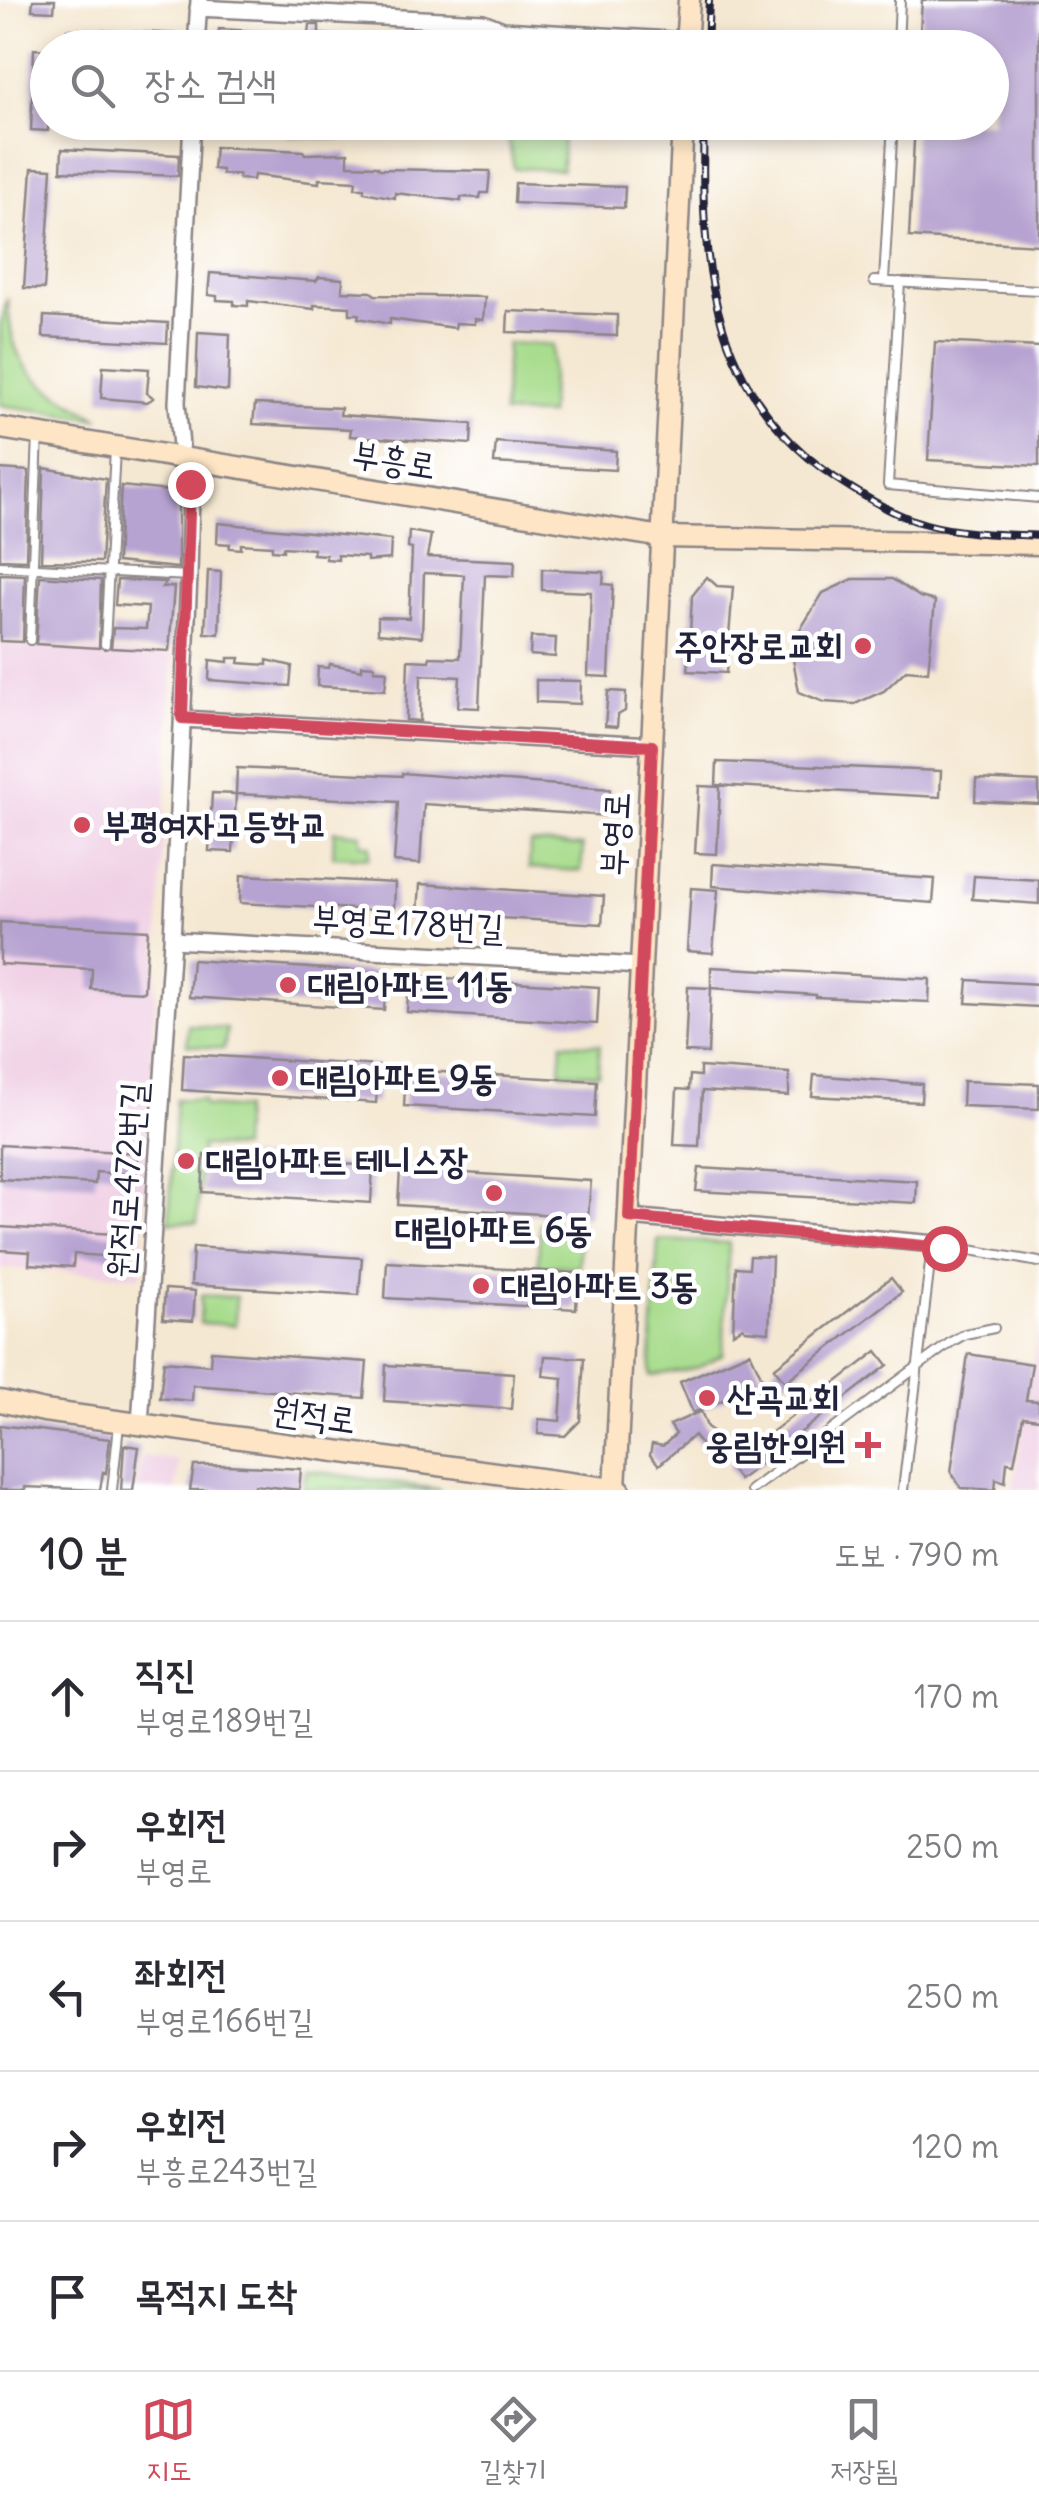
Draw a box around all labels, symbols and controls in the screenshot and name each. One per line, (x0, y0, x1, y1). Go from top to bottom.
search box (30, 30, 1009, 140)
icon: search (65, 58, 120, 113)
text: 장소 검색 (145, 60, 276, 107)
street label: 부흥로 (349, 431, 439, 487)
route end (168, 462, 214, 508)
place label: 주안장로교회 (674, 623, 843, 667)
marker: 주안장로교회 (852, 635, 874, 657)
street label: 부영로 (590, 791, 638, 877)
place label: 부평여자고등학교 (102, 802, 327, 846)
marker: 부평여자고등학교 (71, 814, 93, 836)
street label: 부영로178번길 (311, 895, 505, 949)
place label: 대림아파트 11동 (308, 962, 513, 1006)
marker: 대림아파트 11동 (277, 974, 299, 996)
place label: 대림아파트 9동 (300, 1055, 497, 1099)
marker: 대림아파트 9동 (269, 1067, 291, 1089)
street label: 원적로472번길 (97, 1080, 155, 1280)
place label: 대림아파트 테니스장 (206, 1138, 468, 1182)
marker: 대림아파트 테니스장 (175, 1150, 197, 1172)
marker: 대림아파트 6동 (483, 1182, 505, 1204)
place label: 대림아파트 6동 (395, 1207, 593, 1251)
route start (922, 1226, 968, 1272)
place label: 대림아파트 3동 (501, 1263, 698, 1307)
marker: 대림아파트 3동 (470, 1275, 492, 1297)
place label: 산곡교회 (727, 1375, 840, 1419)
street label: 원적로 (269, 1386, 359, 1442)
marker: 산곡교회 (696, 1387, 718, 1409)
place label: 웅림한의원 (705, 1422, 846, 1466)
marker: 웅림한의원 (855, 1432, 881, 1458)
text: 10 분 (40, 1528, 128, 1580)
text: 도보 · 790 m (834, 1534, 999, 1575)
text: 직진 (135, 1650, 196, 1697)
icon: ahead (40, 1669, 95, 1724)
text: 170 m (914, 1676, 999, 1717)
text: 부영로189번길 (135, 1700, 313, 1741)
text: 우회전 (135, 1800, 227, 1847)
icon: right (40, 1819, 95, 1874)
text: 250 m (906, 1826, 999, 1867)
text: 부영로 (135, 1850, 212, 1891)
text: 좌회전 (135, 1950, 227, 1997)
icon: left (40, 1969, 95, 2024)
text: 250 m (906, 1976, 999, 2017)
text: 부영로166번길 (135, 2000, 313, 2041)
text: 우회전 (135, 2100, 227, 2147)
icon: right (40, 2119, 95, 2174)
text: 120 m (912, 2126, 999, 2167)
text: 부흥로243번길 (135, 2150, 317, 2191)
icon: arrive (40, 2269, 95, 2324)
text: 목적지 도착 (135, 2271, 297, 2318)
tab: 지도 (141, 2392, 196, 2490)
tab: 길찾기 (479, 2392, 547, 2490)
tab: 저장됨 (830, 2392, 898, 2490)

